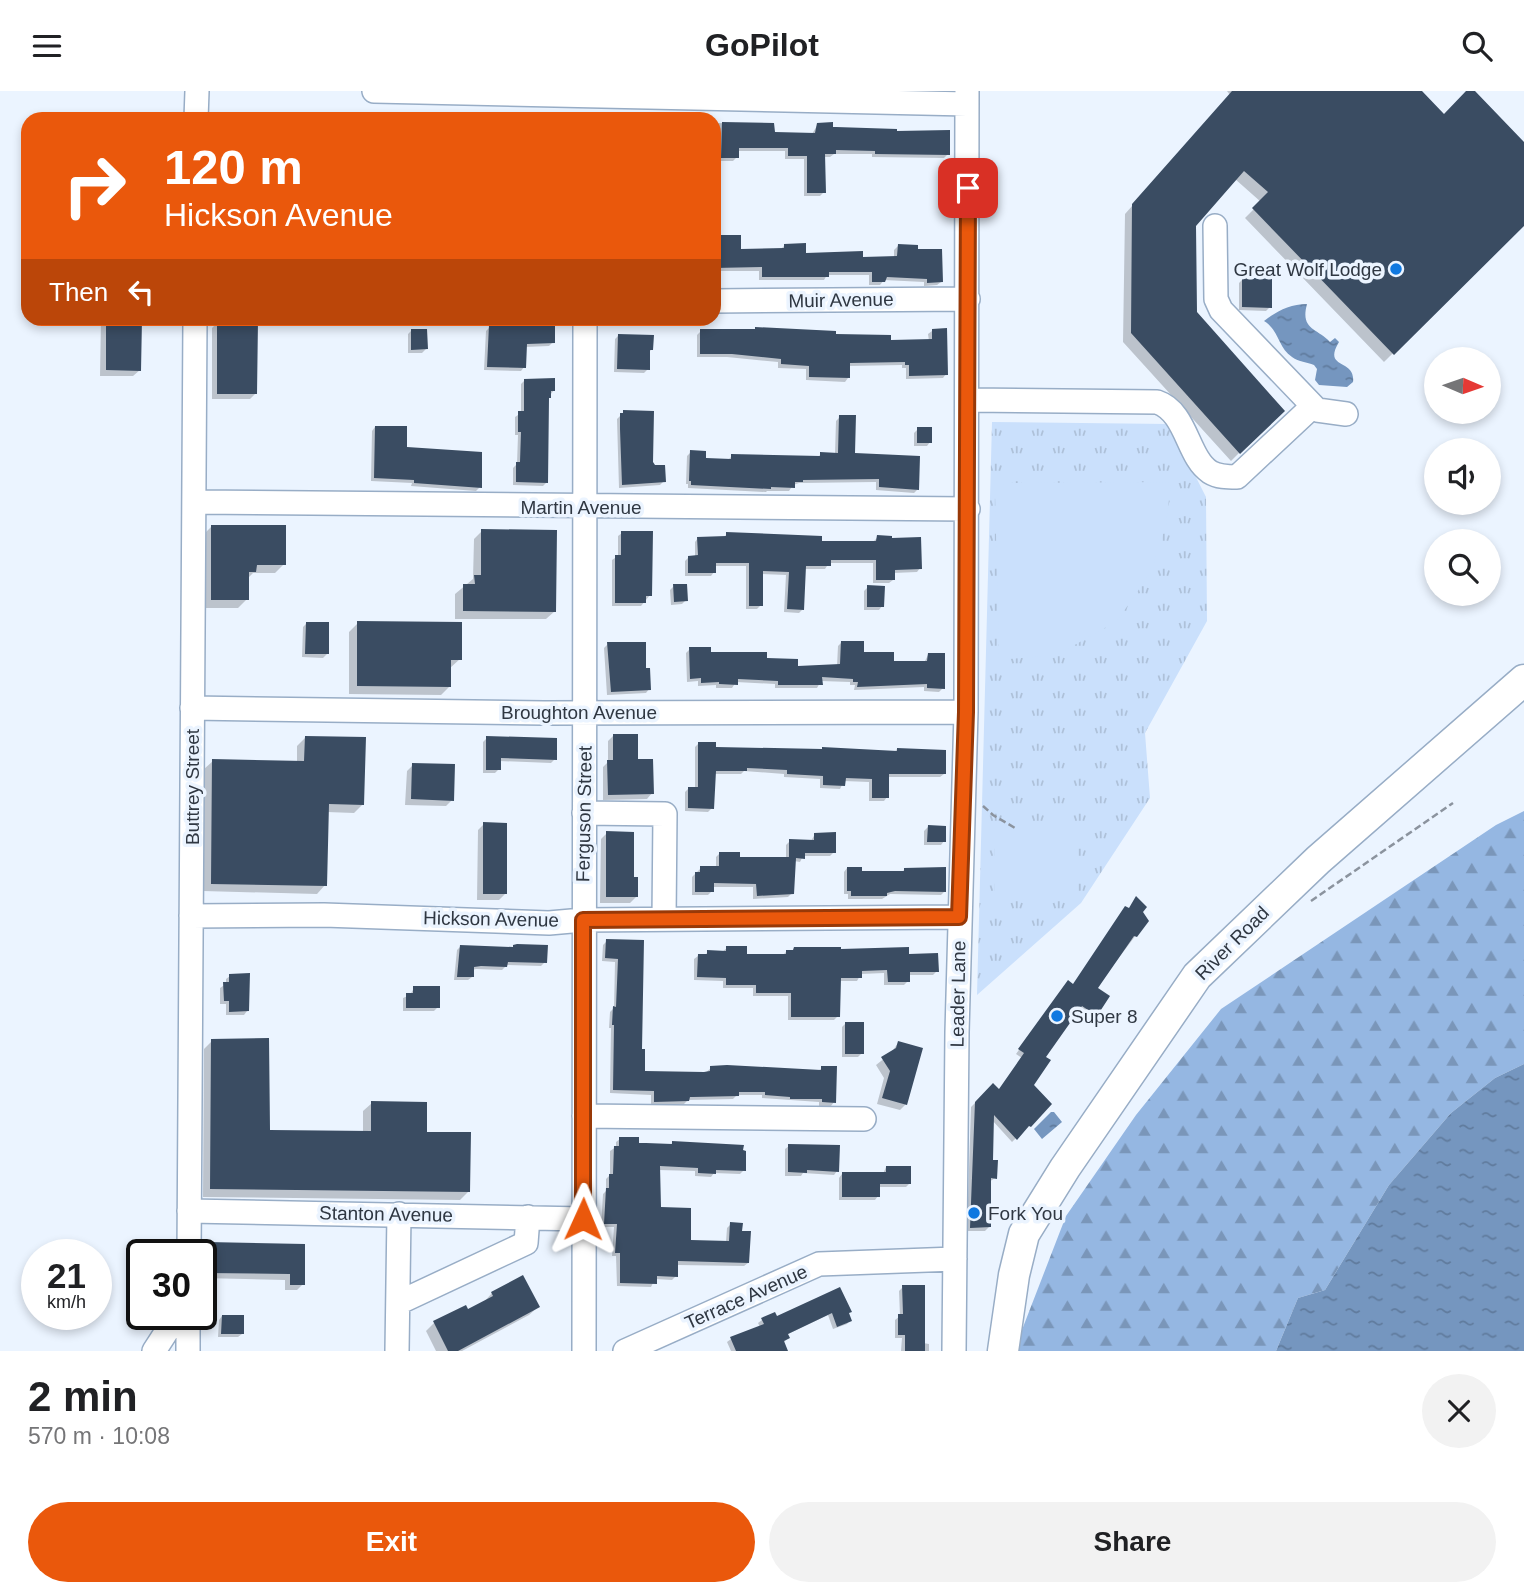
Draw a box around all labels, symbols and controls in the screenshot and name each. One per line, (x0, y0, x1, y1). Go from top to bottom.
icon: menu (28, 27, 66, 65)
text: GoPilot (705, 27, 819, 63)
icon: search (1458, 27, 1496, 65)
icon: right (49, 140, 140, 231)
text: 120 m (164, 140, 303, 194)
pin (938, 158, 998, 218)
icon: arrive (949, 169, 987, 207)
text: Hickson Avenue (164, 197, 393, 233)
place label: Great Wolf Lodge (1233, 259, 1382, 280)
marker: Great Wolf Lodge (1388, 261, 1404, 277)
icon: left (122, 273, 160, 311)
text: Then (49, 277, 108, 307)
street label: Muir Avenue (788, 289, 894, 311)
north arrow (1424, 347, 1502, 423)
map controls (1424, 347, 1501, 606)
button: sound (1424, 438, 1501, 515)
street label: Martin Avenue (520, 497, 642, 518)
button: search (1424, 529, 1501, 606)
street label: Broughton Avenue (501, 702, 657, 723)
street label: Buttrey Street (182, 728, 203, 845)
street label: Ferguson Street (572, 745, 596, 882)
street label: River Road (1191, 902, 1273, 984)
street label: Hickson Avenue (423, 907, 559, 931)
street label: Leader Lane (947, 940, 969, 1048)
place label: Super 8 (1071, 1006, 1138, 1027)
marker: Super 8 (1049, 1008, 1065, 1024)
position arrow (546, 1182, 620, 1256)
street label: Stanton Avenue (319, 1202, 453, 1226)
place label: Fork You (988, 1203, 1063, 1224)
marker: Fork You (966, 1205, 982, 1221)
speed limit sign: 30 (126, 1239, 217, 1330)
text: 21 (47, 1256, 86, 1295)
street label: Terrace Avenue (682, 1261, 810, 1333)
text: km/h (47, 1292, 86, 1312)
text: 2 min (28, 1373, 138, 1420)
button: close (1422, 1374, 1496, 1448)
text: 570 m · 10:08 (28, 1423, 170, 1449)
button: Exit (28, 1502, 755, 1582)
button: Share (769, 1502, 1496, 1582)

